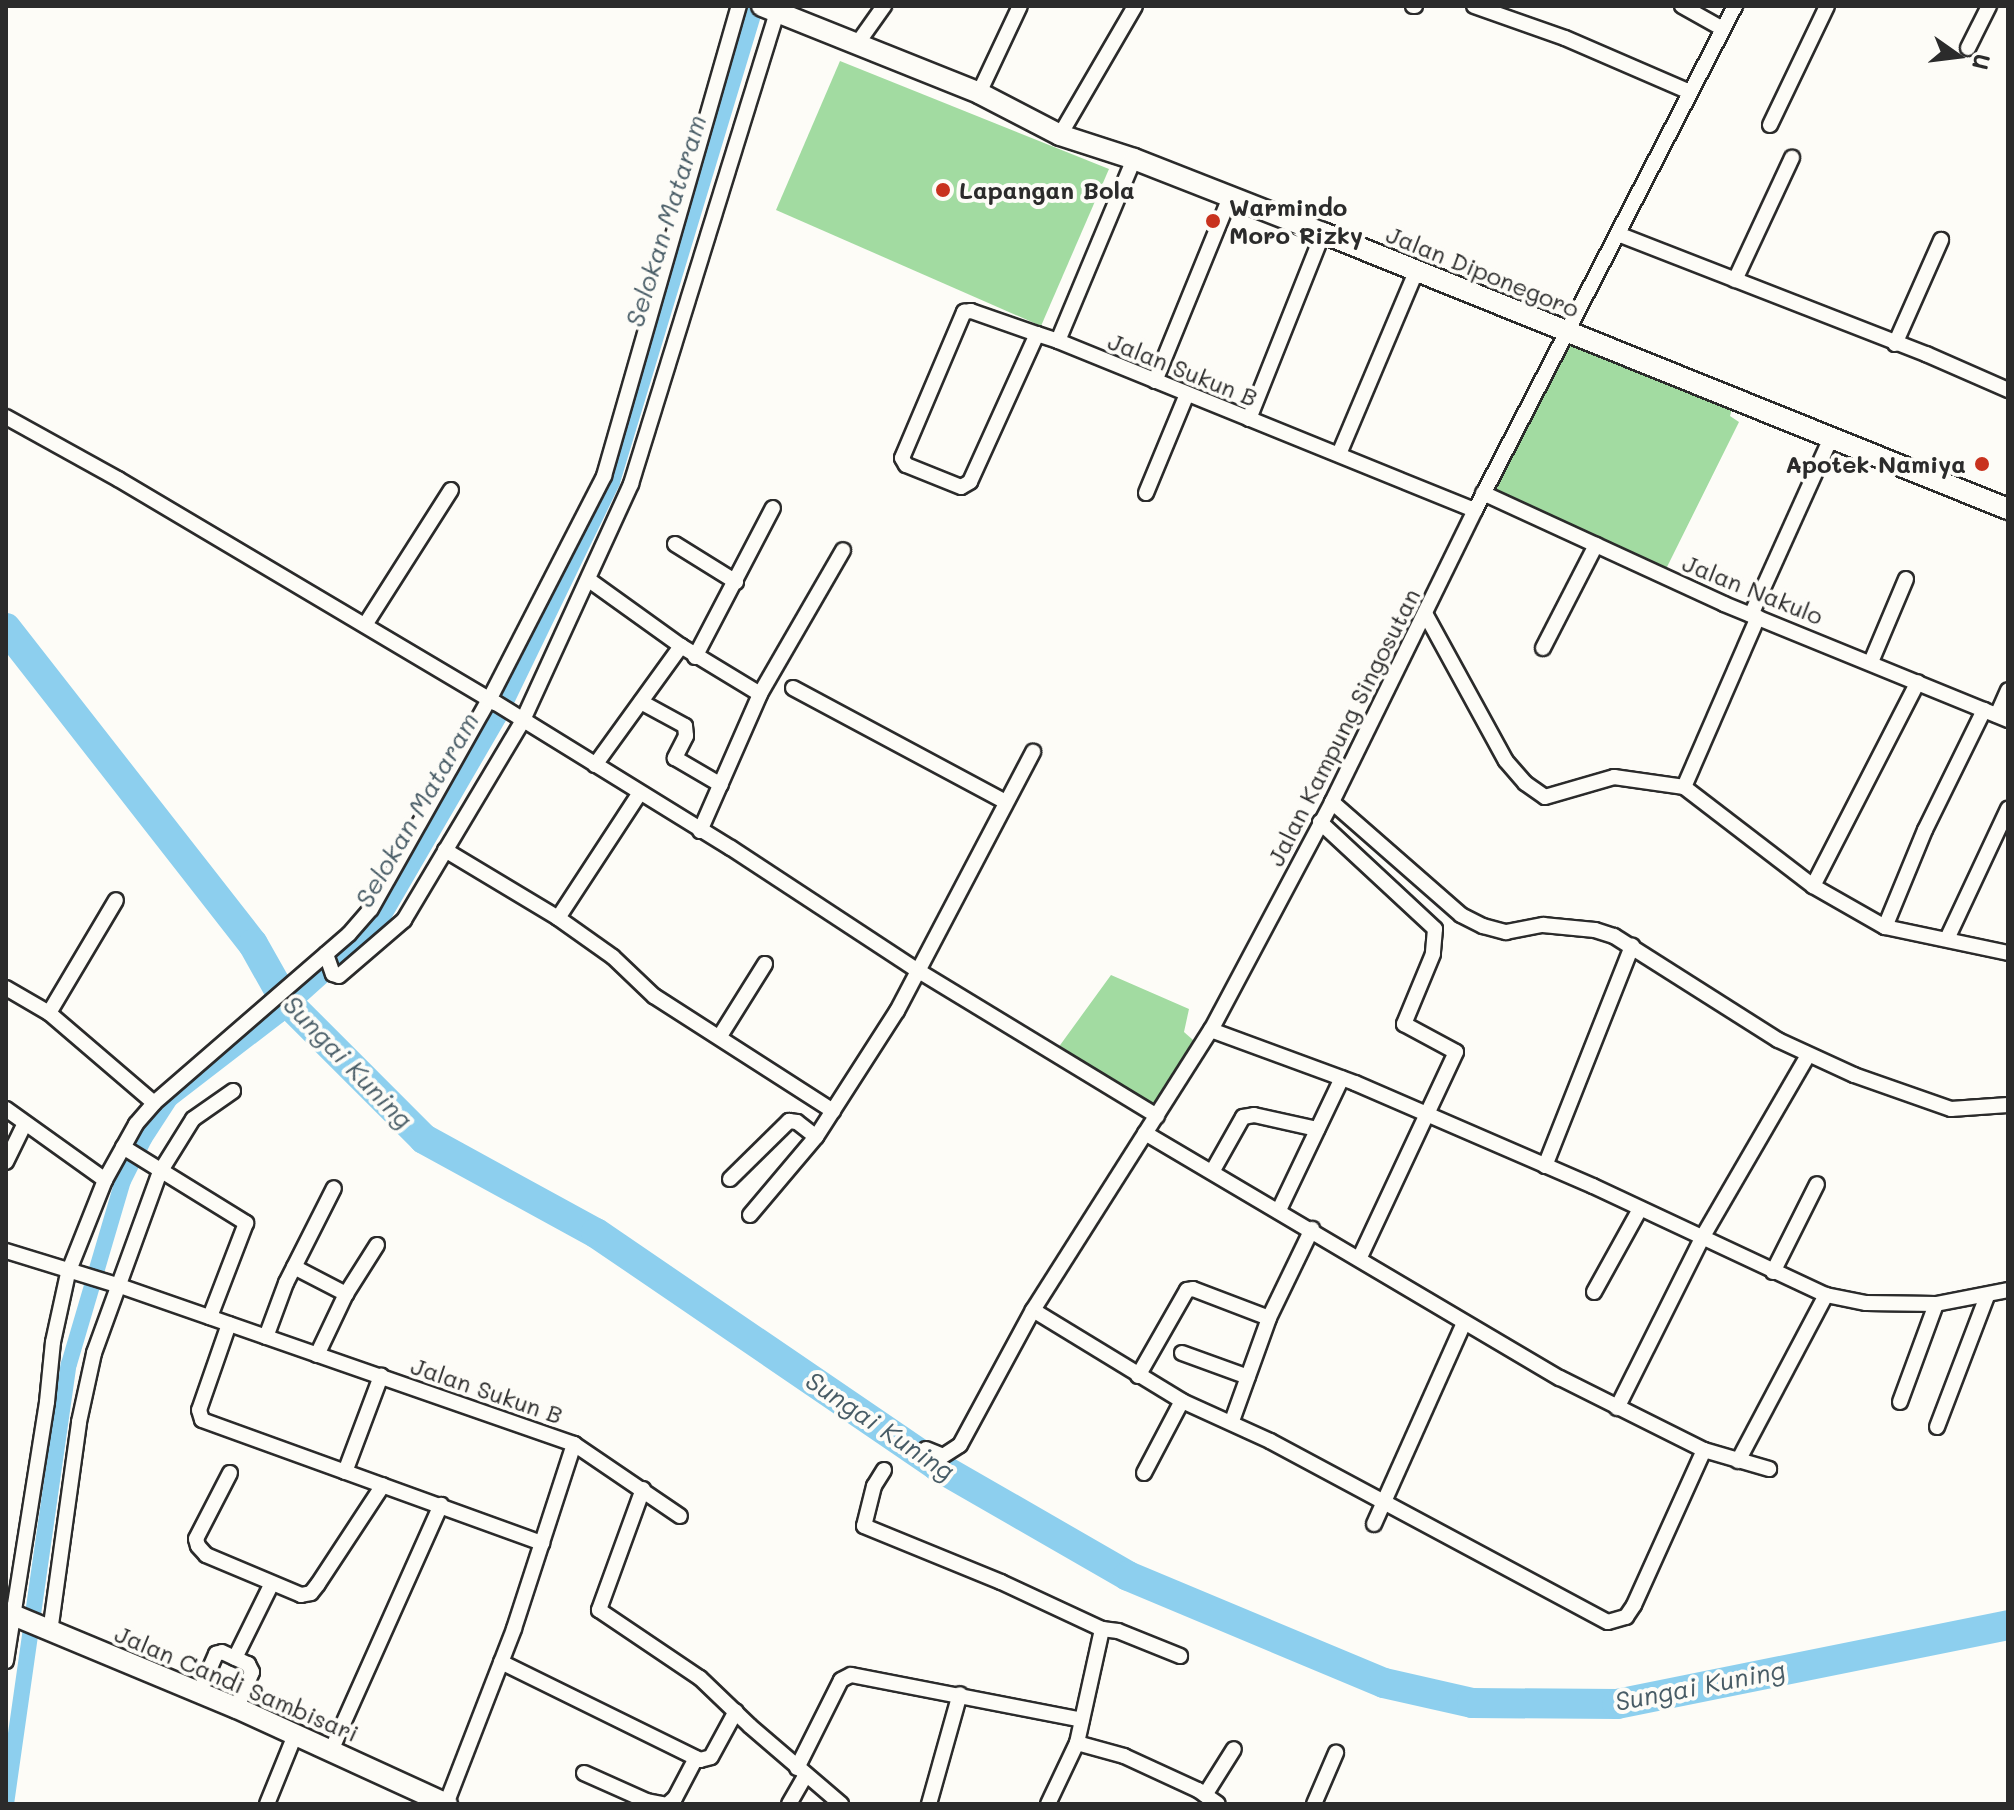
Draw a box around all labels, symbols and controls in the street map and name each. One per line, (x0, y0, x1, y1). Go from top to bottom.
north arrow (1918, 16, 1998, 96)
text: U (1966, 51, 1998, 73)
water label: Selokan Mataram (619, 111, 713, 331)
place label: Lapangan Bola (959, 176, 1135, 204)
marker: Lapangan Bola (934, 181, 952, 199)
place label: Warmindo Moro Rizky (1229, 193, 1363, 249)
marker: Warmindo Moro Rizky (1204, 212, 1222, 230)
street label: Jalan Diponegoro (1382, 219, 1584, 323)
street label: Jalan Sukun B (1104, 326, 1262, 412)
place label: Apotek Namiya (1785, 450, 1966, 478)
marker: Apotek Namiya (1973, 455, 1991, 473)
street label: Jalan Nakulo (1679, 548, 1827, 630)
street label: Jalan Kampung Singosutan (1260, 583, 1426, 871)
water label: Selokan Mataram (349, 707, 485, 913)
water label: Sungai Kuning (277, 989, 419, 1135)
street label: Jalan Sukun B (407, 1351, 567, 1429)
water label: Sungai Kuning (800, 1365, 960, 1487)
street label: Jalan Candi Sambisari (111, 1619, 363, 1747)
water label: Sungai Kuning (1612, 1654, 1788, 1718)

